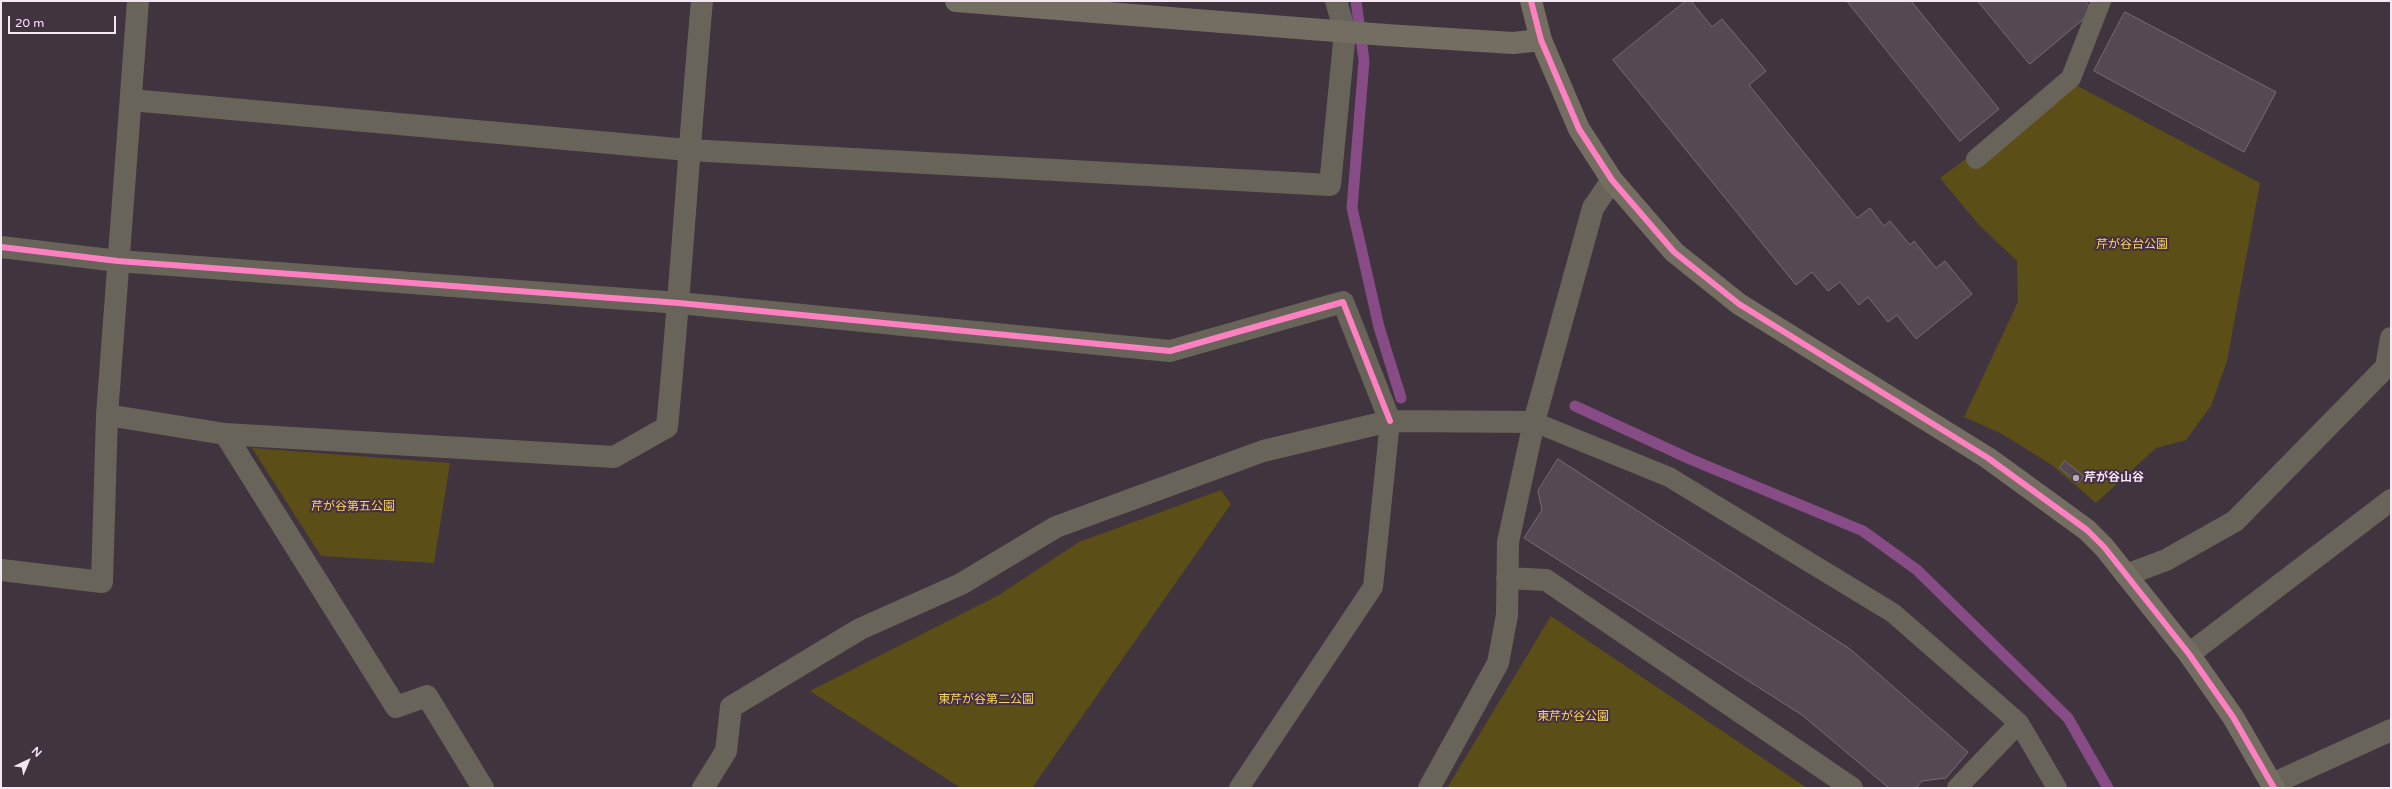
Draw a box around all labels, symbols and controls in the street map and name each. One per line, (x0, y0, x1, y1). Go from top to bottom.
scale bar (10, 8, 118, 34)
text: 20 m (15, 16, 44, 30)
park label: 芹が谷台公園 (2096, 238, 2168, 252)
place label: 芹が谷山谷 (2084, 471, 2144, 485)
marker: 芹が谷山谷 (2071, 473, 2081, 483)
park label: 芹が谷第五公園 (311, 500, 395, 514)
park label: 東芹が谷第二公園 (938, 693, 1034, 707)
park label: 東芹が谷公園 (1537, 710, 1609, 724)
north arrow (8, 741, 48, 781)
text: N (29, 744, 44, 760)

